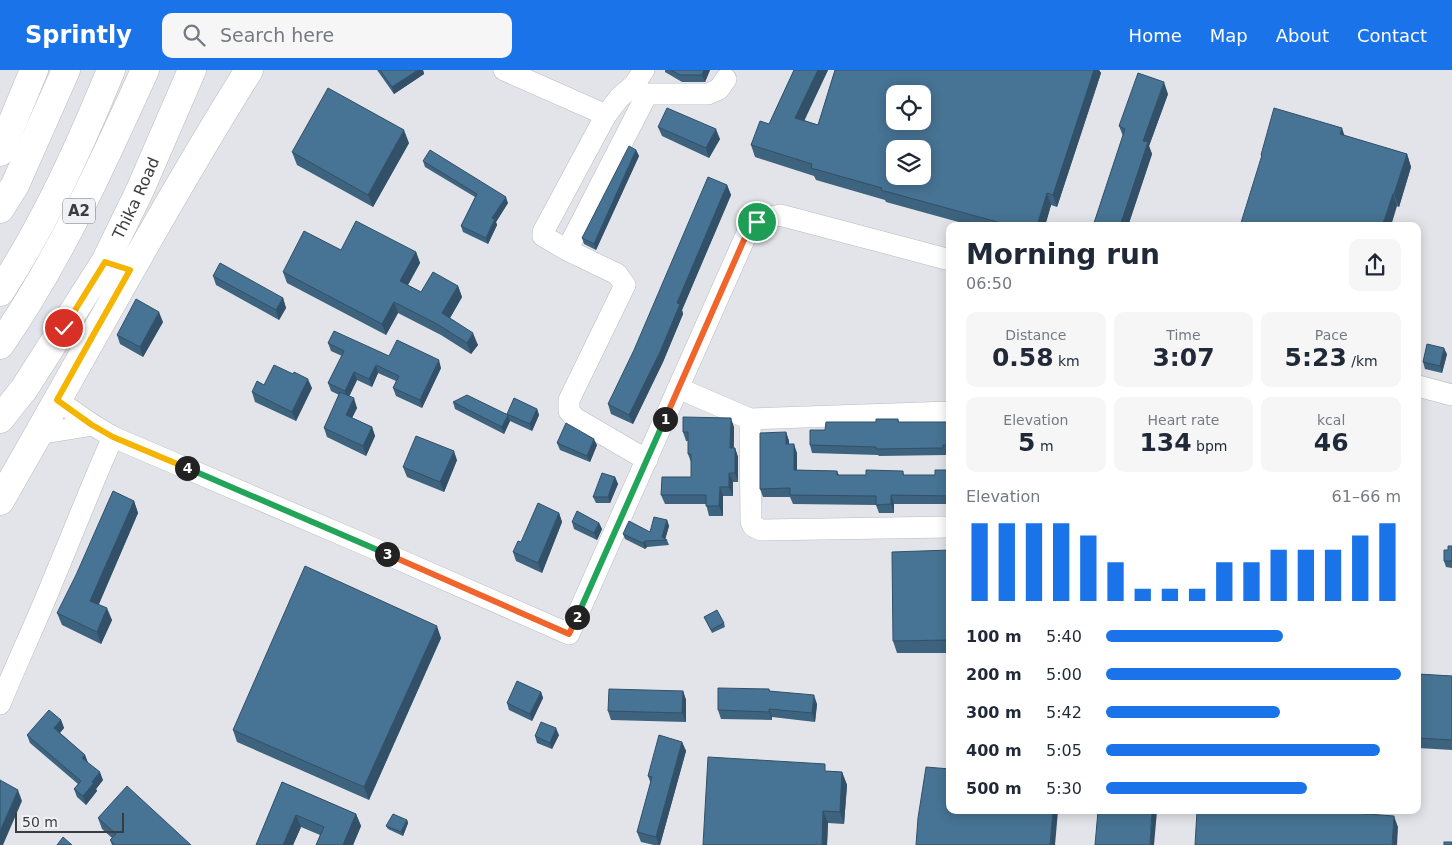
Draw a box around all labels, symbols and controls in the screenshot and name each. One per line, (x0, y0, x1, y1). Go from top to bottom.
search box (162, 13, 512, 58)
text: Sprintly (25, 21, 132, 49)
icon: search (180, 21, 208, 49)
text: Search here (220, 24, 334, 46)
text: Home (1129, 25, 1182, 46)
text: Map (1210, 25, 1248, 46)
text: About (1276, 25, 1329, 46)
text: Contact (1357, 25, 1427, 46)
map controls (886, 85, 931, 185)
button: locate (886, 85, 931, 130)
button: layers (886, 140, 931, 185)
street label: Thika Road (108, 154, 163, 243)
road number: A2 (63, 198, 95, 224)
pin (736, 201, 778, 243)
icon: arrive (743, 208, 771, 236)
text: Morning run (966, 238, 1160, 271)
button: share (1349, 239, 1401, 291)
text: 06:50 (966, 274, 1012, 293)
pin (43, 307, 85, 349)
icon: check (50, 314, 78, 342)
text: Distance (1005, 327, 1066, 343)
text: Time (1166, 327, 1201, 343)
text: Pace (1315, 327, 1348, 343)
text: 0.58 (992, 343, 1054, 372)
text: 3:07 (1152, 343, 1215, 372)
text: 5:23 (1285, 343, 1347, 372)
text: km (1054, 353, 1080, 369)
text: /km (1347, 353, 1378, 369)
pin: 1 (652, 406, 678, 432)
text: 1 (661, 411, 670, 427)
text: Elevation (1003, 412, 1068, 428)
text: Heart rate (1148, 412, 1219, 428)
text: kcal (1317, 412, 1345, 428)
text: 5 (1018, 428, 1035, 457)
text: 134 (1139, 428, 1192, 457)
text: 46 (1314, 428, 1349, 457)
text: m (1035, 438, 1054, 454)
text: bpm (1192, 438, 1228, 454)
pin: 4 (174, 456, 200, 480)
text: 4 (183, 460, 192, 476)
text: Elevation (966, 487, 1040, 506)
text: 61–66 m (1332, 487, 1401, 506)
pin: 3 (374, 542, 400, 566)
text: 3 (383, 546, 392, 562)
pin: 2 (564, 604, 590, 630)
text: 2 (573, 609, 582, 625)
text: 100 m (966, 627, 1022, 646)
text: 5:40 (1046, 627, 1082, 646)
text: 200 m (966, 665, 1022, 684)
text: 5:00 (1046, 665, 1082, 684)
text: 300 m (966, 703, 1022, 722)
text: 5:42 (1046, 703, 1082, 722)
text: 400 m (966, 741, 1022, 760)
text: 5:05 (1046, 741, 1082, 760)
text: 500 m (966, 779, 1022, 798)
text: 5:30 (1046, 779, 1082, 798)
scale bar (15, 810, 124, 833)
text: 50 m (22, 814, 58, 830)

